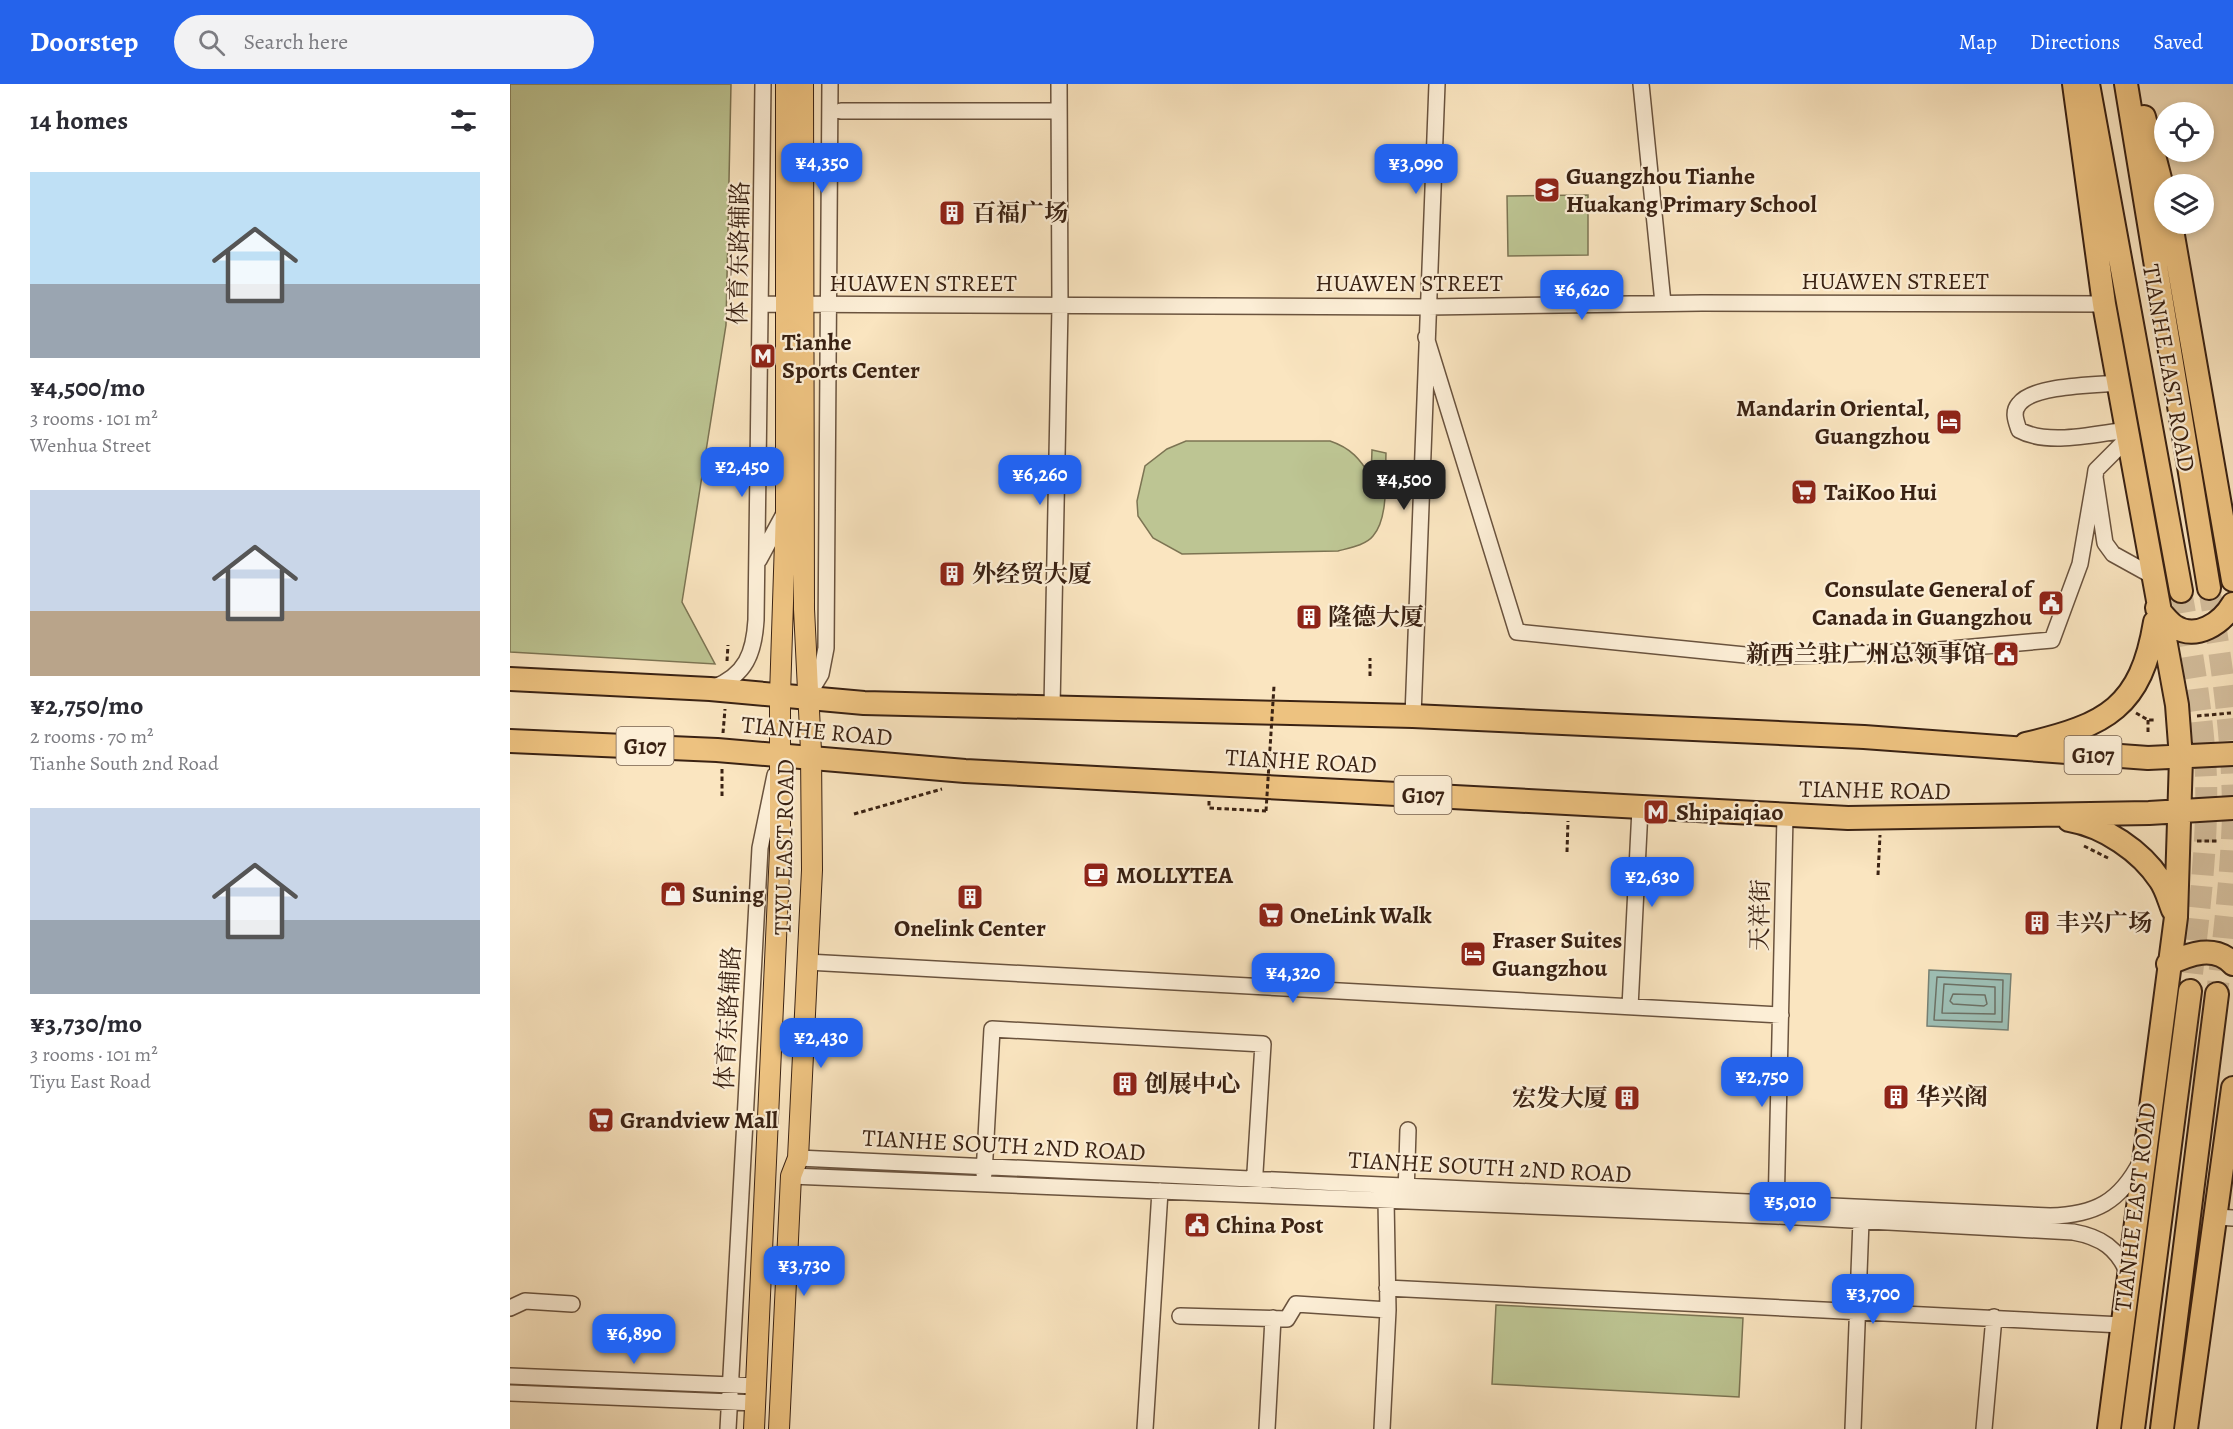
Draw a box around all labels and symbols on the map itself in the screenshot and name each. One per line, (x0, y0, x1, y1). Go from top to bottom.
pin: ¥4,350 (773, 143, 871, 194)
pin: ¥3,090 (1367, 144, 1465, 195)
place label: Guangzhou Tianhe Huakang Primary School (1566, 160, 1817, 220)
school or university icon: Guangzhou Tianhe Huakang Primary School (1532, 175, 1562, 205)
street label: 体育东路辅路 (722, 181, 756, 325)
place label: 百福广场 (972, 197, 1068, 229)
building icon: 百福广场 (937, 198, 967, 228)
street label: TIANHE EAST ROAD (2135, 262, 2203, 474)
street label: HUAWEN STREET (1801, 265, 1989, 297)
street label: HUAWEN STREET (829, 267, 1017, 299)
street label: HUAWEN STREET (1315, 267, 1503, 299)
pin: ¥6,620 (1533, 270, 1631, 321)
place label: Tianhe Sports Center (782, 326, 920, 386)
metro station icon: Tianhe Sports Center (748, 341, 778, 371)
place label: Mandarin Oriental, Guangzhou (1736, 392, 1931, 452)
hotel icon: Mandarin Oriental, Guangzhou (1934, 407, 1964, 437)
pin: ¥2,450 (693, 447, 791, 498)
pin: ¥6,260 (991, 455, 1089, 506)
pin: ¥4,500 (1355, 460, 1453, 511)
place label: TaiKoo Hui (1824, 476, 1937, 508)
supermarket icon: TaiKoo Hui (1789, 477, 1819, 507)
place label: 外经贸大厦 (972, 558, 1092, 590)
building icon: 外经贸大厦 (937, 559, 967, 589)
place label: Consulate General of Canada in Guangzhou (1812, 573, 2036, 633)
public building icon: Consulate General of Canada in Guangzhou (2036, 588, 2066, 618)
place label: 隆德大厦 (1328, 601, 1424, 633)
building icon: 隆德大厦 (1294, 602, 1324, 632)
place label: 新西兰驻广州总领事馆 (1746, 638, 1986, 670)
public building icon: 新西兰驻广州总领事馆 (1991, 639, 2021, 669)
street label: TIANHE ROAD (740, 708, 894, 754)
road number: G107 (616, 727, 674, 765)
road number: G107 (2064, 736, 2122, 774)
street label: TIANHE ROAD (1225, 741, 1377, 781)
street label: TIYU EAST ROAD (766, 759, 802, 935)
street label: TIANHE ROAD (1799, 773, 1951, 807)
road number: G107 (1394, 776, 1452, 814)
place label: Shipaiqiao (1676, 796, 1784, 828)
metro station icon: Shipaiqiao (1641, 797, 1671, 827)
pin: ¥2,630 (1603, 857, 1701, 908)
place label: MOLLYTEA (1116, 859, 1234, 891)
cafe icon: MOLLYTEA (1081, 860, 1111, 890)
place label: Suning (692, 878, 765, 910)
shop icon: Suning (658, 879, 688, 909)
street label: 天祥街 (1743, 879, 1777, 951)
building icon: Onelink Center (955, 882, 985, 912)
place label: OneLink Walk (1290, 899, 1432, 931)
supermarket icon: OneLink Walk (1256, 900, 1286, 930)
place label: 丰兴广场 (2056, 907, 2152, 939)
building icon: 丰兴广场 (2022, 908, 2052, 938)
place label: Onelink Center (894, 912, 1046, 944)
place label: Fraser Suites Guangzhou (1492, 924, 1622, 984)
hotel icon: Fraser Suites Guangzhou (1458, 939, 1488, 969)
street label: 体育东路辅路 (708, 945, 748, 1091)
pin: ¥4,320 (1244, 953, 1342, 1004)
pin: ¥2,430 (772, 1018, 870, 1069)
pin: ¥2,750 (1713, 1057, 1811, 1108)
place label: 创展中心 (1144, 1068, 1240, 1100)
building icon: 创展中心 (1110, 1069, 1140, 1099)
place label: 华兴阁 (1916, 1081, 1988, 1113)
place label: 宏发大厦 (1512, 1082, 1608, 1114)
building icon: 华兴阁 (1881, 1082, 1911, 1112)
building icon: 宏发大厦 (1612, 1083, 1642, 1113)
street label: TIANHE EAST ROAD (2106, 1101, 2164, 1313)
place label: Grandview Mall (620, 1104, 779, 1136)
supermarket icon: Grandview Mall (586, 1105, 616, 1135)
street label: TIANHE SOUTH 2ND ROAD (862, 1122, 1146, 1168)
street label: TIANHE SOUTH 2ND ROAD (1348, 1144, 1632, 1190)
pin: ¥5,010 (1741, 1182, 1839, 1233)
place label: China Post (1216, 1209, 1323, 1241)
public building icon: China Post (1182, 1210, 1212, 1240)
pin: ¥3,730 (755, 1246, 853, 1297)
pin: ¥3,700 (1824, 1274, 1922, 1325)
pin: ¥6,890 (585, 1314, 683, 1365)

